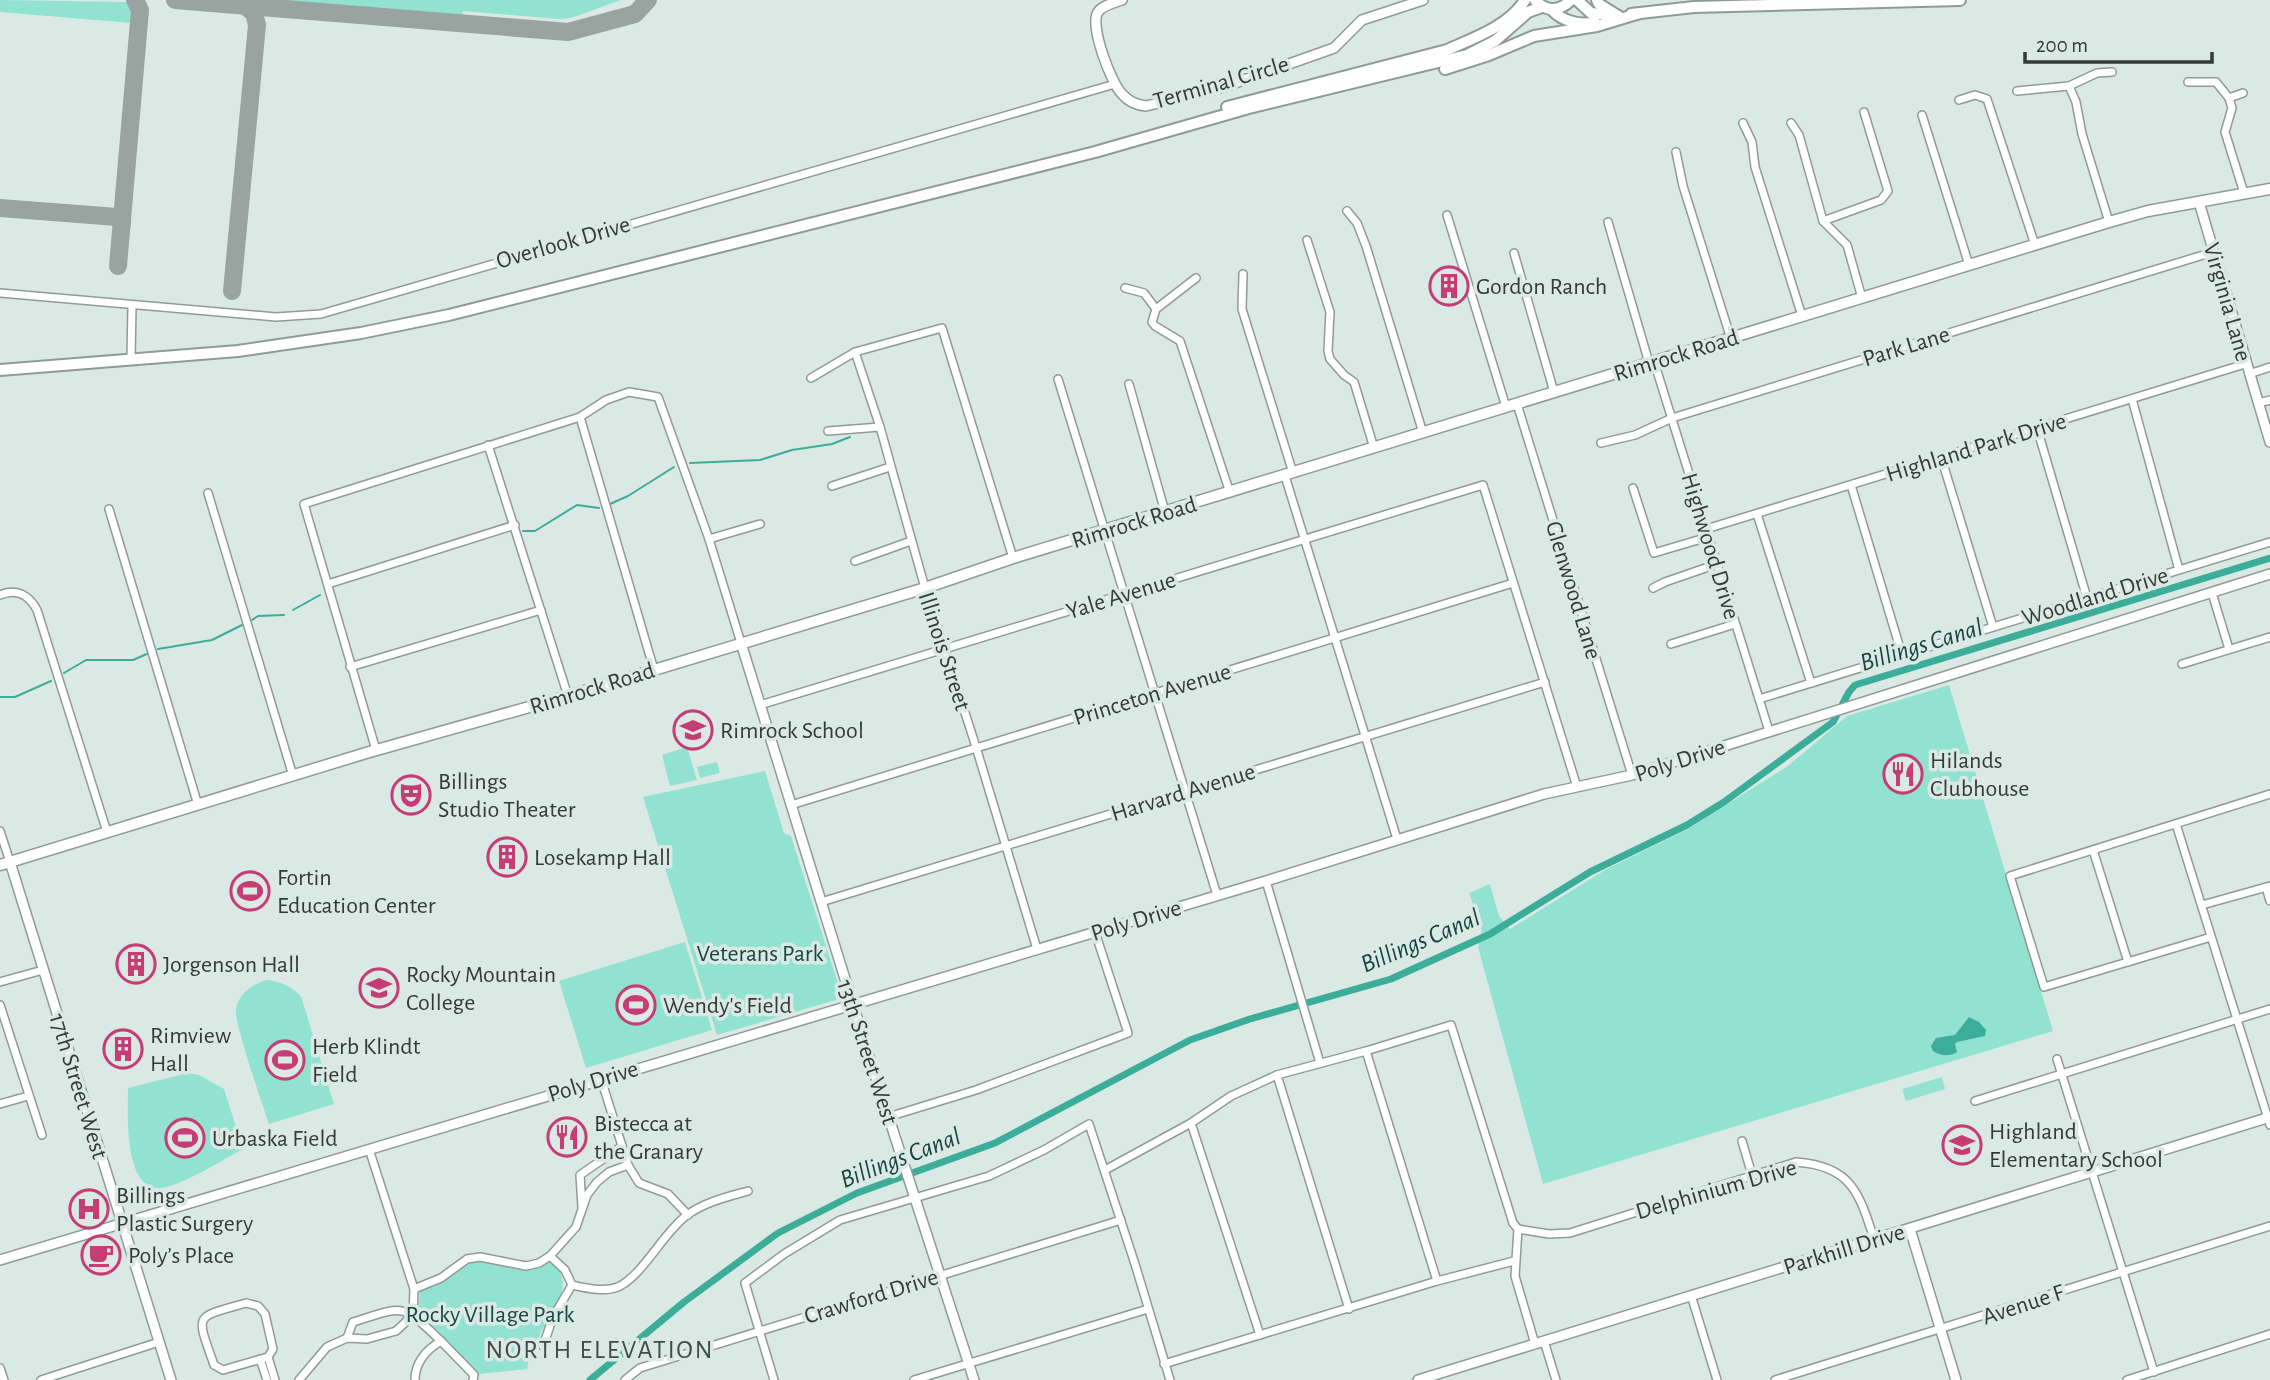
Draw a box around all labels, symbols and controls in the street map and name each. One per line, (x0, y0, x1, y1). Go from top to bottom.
scale bar (2025, 21, 2212, 65)
text: 200 m (2036, 35, 2088, 56)
street label: Terminal Circle (1151, 52, 1292, 114)
street label: Overlook Drive (494, 212, 633, 274)
street label: Virginia Lane (2199, 240, 2255, 364)
building icon: Gordon Ranch (1428, 265, 1470, 307)
place label: Gordon Ranch (1476, 275, 1607, 299)
street label: Park Lane (1860, 322, 1953, 372)
street label: Rimrock Road (1611, 326, 1742, 386)
street label: Highland Park Drive (1883, 409, 2069, 487)
street label: Highwood Drive (1676, 470, 1744, 622)
street label: Rimrock Road (1069, 493, 1200, 553)
street label: Glenwood Lane (1541, 518, 1605, 662)
street label: Woodland Drive (2019, 563, 2171, 631)
street label: Yale Avenue (1064, 568, 1179, 624)
street label: Illinois Street (914, 589, 975, 714)
water label: Billings Canal (1857, 614, 1986, 676)
street label: Rimrock Road (527, 659, 658, 719)
street label: Princeton Avenue (1071, 660, 1234, 730)
school or university icon: Rimrock School (672, 709, 714, 751)
place label: Rimrock School (720, 719, 864, 743)
street label: Poly Drive (1632, 735, 1728, 787)
place label: Hilands Clubhouse (1930, 749, 2029, 801)
restaurant icon: Hilands Clubhouse (1882, 753, 1924, 795)
street label: Harvard Avenue (1108, 760, 1258, 826)
place label: Billings Studio Theater (438, 770, 576, 822)
theatre icon: Billings Studio Theater (390, 774, 432, 816)
building icon: Losekamp Hall (486, 836, 528, 878)
place label: Losekamp Hall (534, 846, 671, 870)
place label: Fortin Education Center (277, 866, 436, 918)
sports icon: Fortin Education Center (229, 870, 271, 912)
street label: Poly Drive (1088, 896, 1184, 946)
water label: Billings Canal (1357, 904, 1484, 978)
park label: Veterans Park (697, 942, 824, 966)
building icon: Jorgenson Hall (115, 943, 157, 985)
place label: Jorgenson Hall (163, 953, 300, 977)
place label: Rocky Mountain College (406, 963, 556, 1015)
school or university icon: Rocky Mountain College (358, 967, 400, 1009)
street label: 13th Street West (832, 977, 902, 1128)
sports icon: Wendy's Field (615, 984, 657, 1026)
place label: Wendy's Field (663, 994, 792, 1018)
street label: 17th Street West (45, 1011, 112, 1162)
place label: Rimview Hall (150, 1024, 231, 1076)
building icon: Rimview Hall (102, 1028, 144, 1070)
place label: Herb Klindt Field (312, 1035, 421, 1087)
sports icon: Herb Klindt Field (264, 1039, 306, 1081)
street label: Poly Drive (545, 1057, 641, 1107)
place label: Bistecca at the Granary (594, 1112, 703, 1164)
restaurant icon: Bistecca at the Granary (546, 1116, 588, 1158)
sports icon: Urbaska Field (164, 1117, 206, 1159)
place label: Highland Elementary School (1989, 1120, 2163, 1172)
water label: Billings Canal (836, 1123, 964, 1193)
school or university icon: Highland Elementary School (1941, 1124, 1983, 1166)
place label: Urbaska Field (212, 1127, 338, 1151)
street label: Delphinium Drive (1633, 1156, 1800, 1224)
place label: Billings Plastic Surgery (116, 1184, 253, 1236)
hospital icon: Billings Plastic Surgery (68, 1188, 110, 1230)
street label: Parkhill Drive (1781, 1220, 1908, 1280)
cafe icon: Poly’s Place (80, 1234, 122, 1276)
place label: Poly’s Place (128, 1244, 234, 1268)
street label: Crawford Drive (801, 1265, 941, 1329)
street label: Avenue F (1979, 1280, 2068, 1329)
park label: Rocky Village Park (405, 1303, 575, 1327)
district label: NORTH ELEVATION (485, 1337, 715, 1363)

